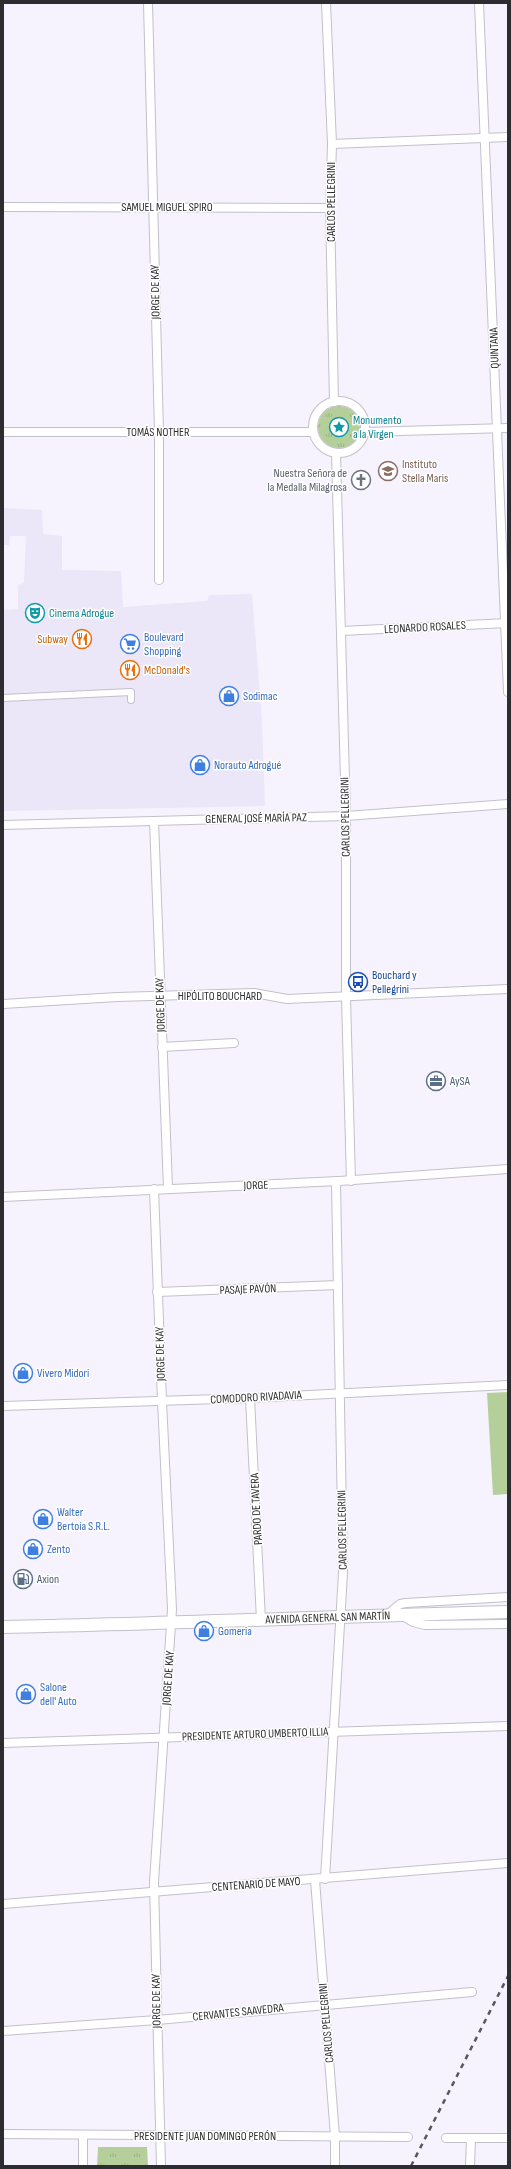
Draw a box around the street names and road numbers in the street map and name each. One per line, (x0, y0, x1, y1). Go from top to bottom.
street label: CARLOS PELLEGRINI (324, 162, 339, 242)
street label: SAMUEL MIGUEL SPIRO (121, 200, 213, 215)
street label: JORGE DE KAY (148, 265, 163, 320)
street label: QUINTANA (486, 326, 503, 369)
street label: TOMÁS NOTHER (126, 425, 190, 440)
street label: LEONARDO ROSALES (384, 618, 466, 637)
street label: CARLOS PELLEGRINI (337, 777, 354, 857)
street label: GENERAL JOSÉ MARÍA PAZ (205, 810, 307, 827)
street label: JORGE DE KAY (152, 977, 169, 1034)
street label: HIPÓLITO BOUCHARD (178, 989, 262, 1004)
street label: JORGE (242, 1178, 269, 1193)
street label: PASAJE PAVÓN (219, 1281, 277, 1298)
street label: JORGE DE KAY (152, 1326, 169, 1383)
street label: COMODORO RIVADAVIA (210, 1388, 303, 1407)
street label: PARDO DE TAVERA (247, 1472, 266, 1545)
street label: CARLOS PELLEGRINI (334, 1490, 351, 1570)
street label: AVENIDA GENERAL SAN MARTÍN (264, 1608, 391, 1628)
street label: JORGE DE KAY (159, 1650, 178, 1707)
street label: PRESIDENTE ARTURO UMBERTO ILLIA (182, 1724, 329, 1745)
street label: CENTENARIO DE MAYO (211, 1874, 301, 1895)
street label: JORGE DE KAY (149, 1974, 164, 2029)
street label: CARLOS PELLEGRINI (316, 1983, 337, 2063)
street label: CERVANTES SAAVEDRA (192, 2000, 285, 2025)
street label: PRESIDENTE JUAN DOMINGO PERÓN (134, 2129, 276, 2144)

